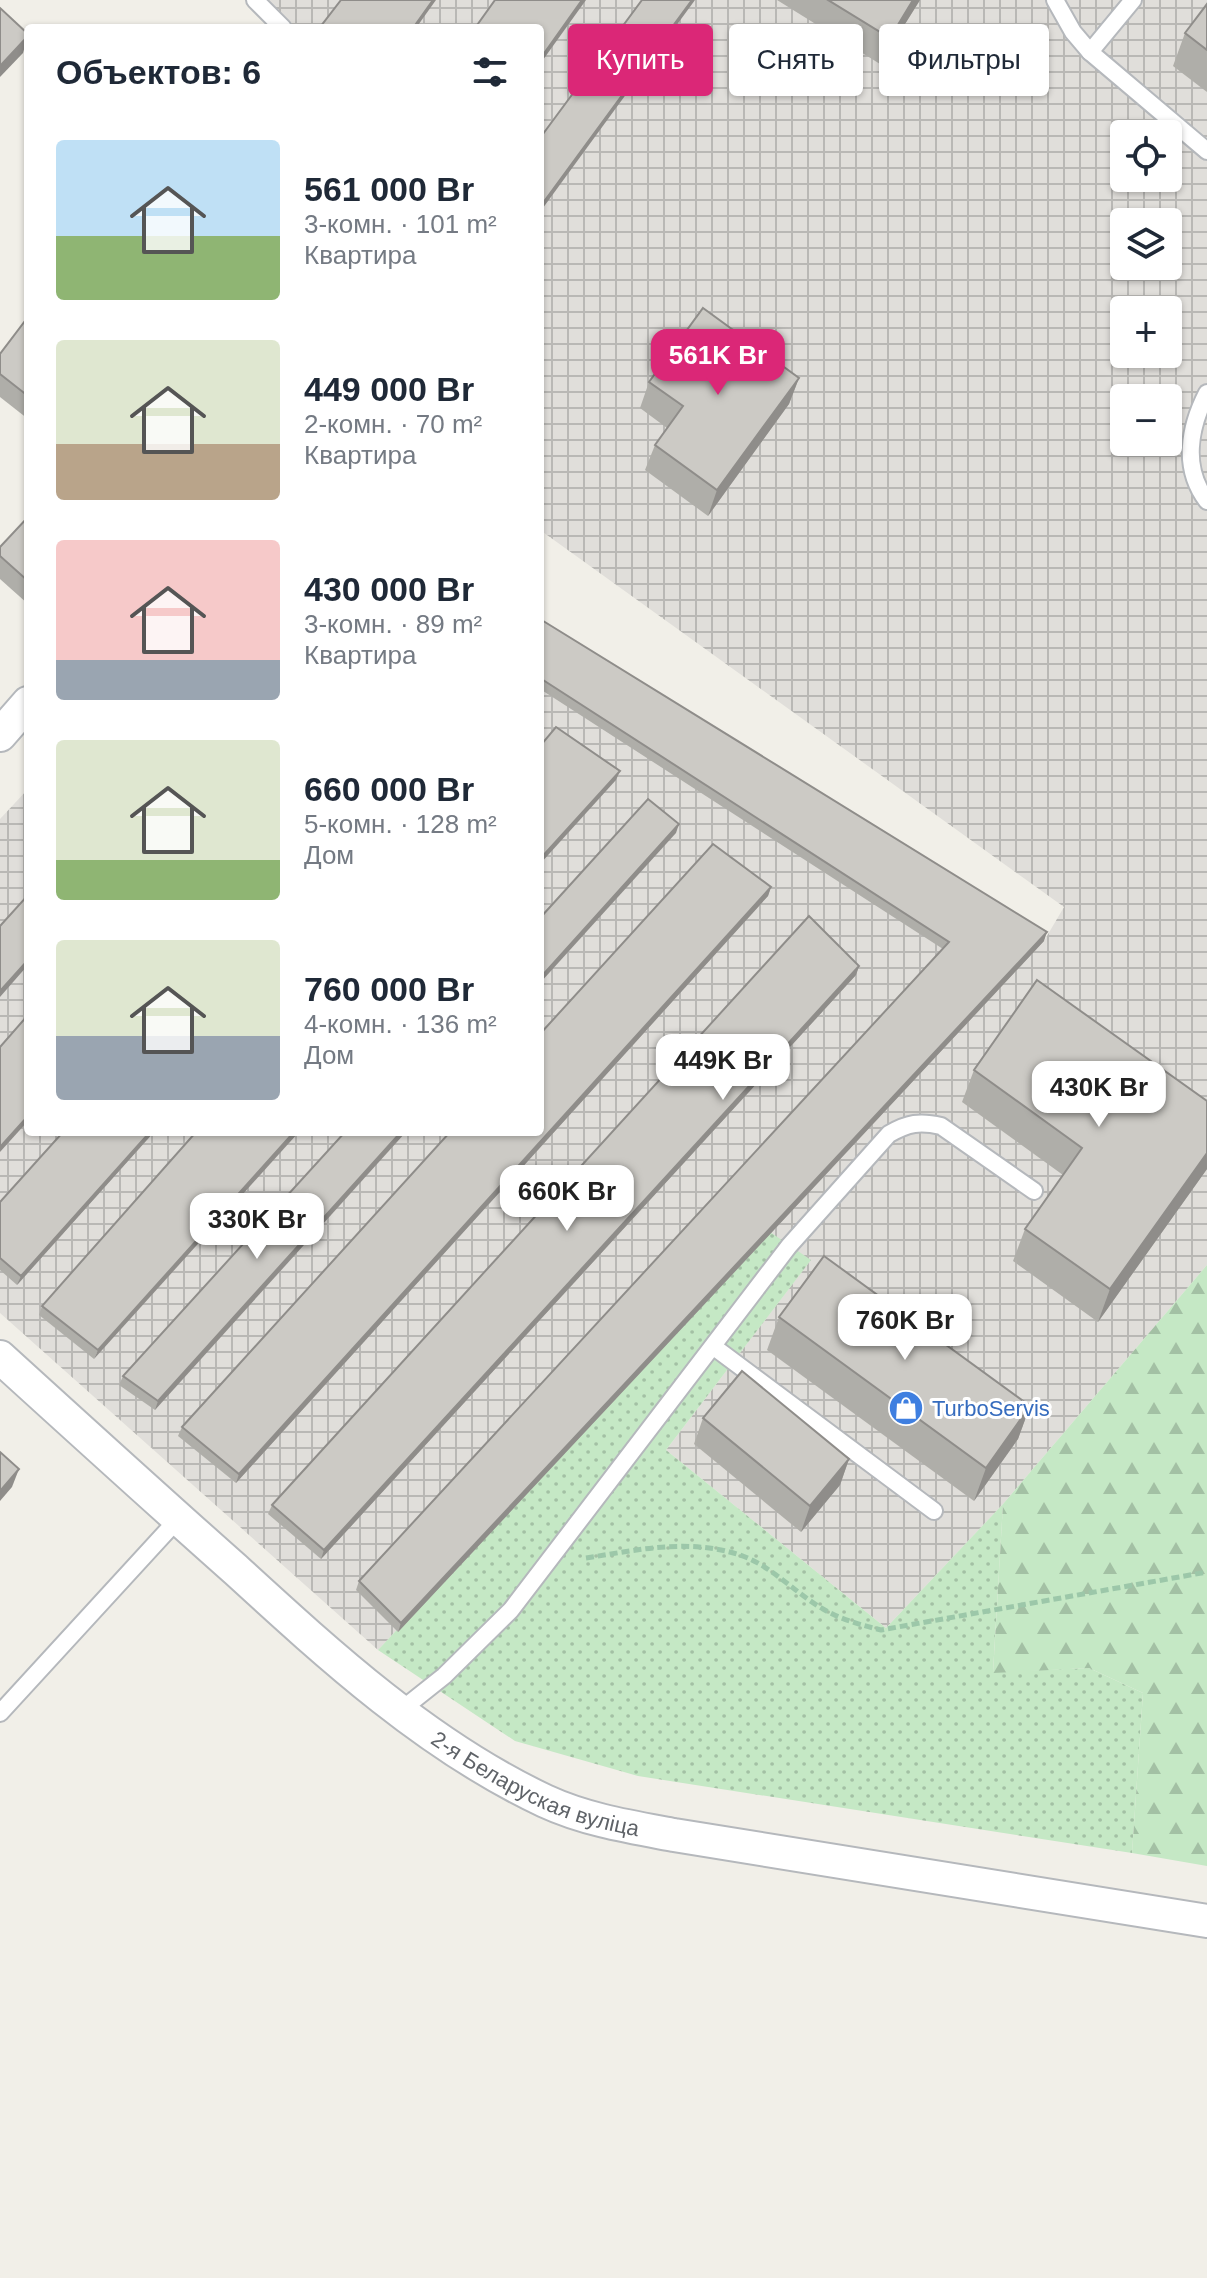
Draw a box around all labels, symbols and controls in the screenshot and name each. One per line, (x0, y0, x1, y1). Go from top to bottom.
chip: Купить (568, 24, 713, 96)
chip: Снять (729, 24, 863, 96)
chip: Фильтры (879, 24, 1049, 96)
icon: filters (468, 50, 512, 94)
text: Объектов: 6 (56, 53, 261, 91)
map controls (1110, 120, 1182, 456)
button: locate (1110, 120, 1182, 192)
text: 561 000 Br (304, 170, 474, 208)
icon: home (120, 172, 216, 268)
button: layers (1110, 208, 1182, 280)
text: 3-комн. · 101 m² (304, 209, 497, 239)
text: Квартира (304, 240, 416, 270)
button: + (1110, 296, 1182, 368)
pin: 561K Br (644, 329, 792, 397)
text: 561K Br (669, 340, 767, 370)
text: 449 000 Br (304, 370, 474, 408)
icon: home (120, 372, 216, 468)
button: − (1110, 384, 1182, 456)
text: 2-комн. · 70 m² (304, 409, 482, 439)
text: Квартира (304, 440, 416, 470)
text: 430 000 Br (304, 570, 474, 608)
icon: home (120, 572, 216, 668)
text: 3-комн. · 89 m² (304, 609, 482, 639)
text: Квартира (304, 640, 416, 670)
text: 660 000 Br (304, 770, 474, 808)
icon: home (120, 772, 216, 868)
text: 5-комн. · 128 m² (304, 809, 497, 839)
text: Дом (304, 840, 354, 870)
text: 760 000 Br (304, 970, 474, 1008)
icon: home (120, 972, 216, 1068)
text: 4-комн. · 136 m² (304, 1009, 497, 1039)
pin: 449K Br (649, 1034, 797, 1102)
text: Дом (304, 1040, 354, 1070)
text: 449K Br (674, 1045, 772, 1075)
pin: 430K Br (1025, 1061, 1173, 1129)
text: 430K Br (1050, 1072, 1148, 1102)
pin: 660K Br (493, 1165, 641, 1233)
text: 660K Br (518, 1176, 616, 1206)
pin: 330K Br (183, 1193, 331, 1261)
text: 330K Br (208, 1204, 306, 1234)
pin: 760K Br (831, 1294, 979, 1362)
text: 760K Br (856, 1305, 954, 1335)
shop icon: TurboServis (887, 1389, 925, 1427)
place label: TurboServis (932, 1396, 1050, 1421)
street label: 2-я Беларуская вуліца (427, 1726, 642, 1841)

